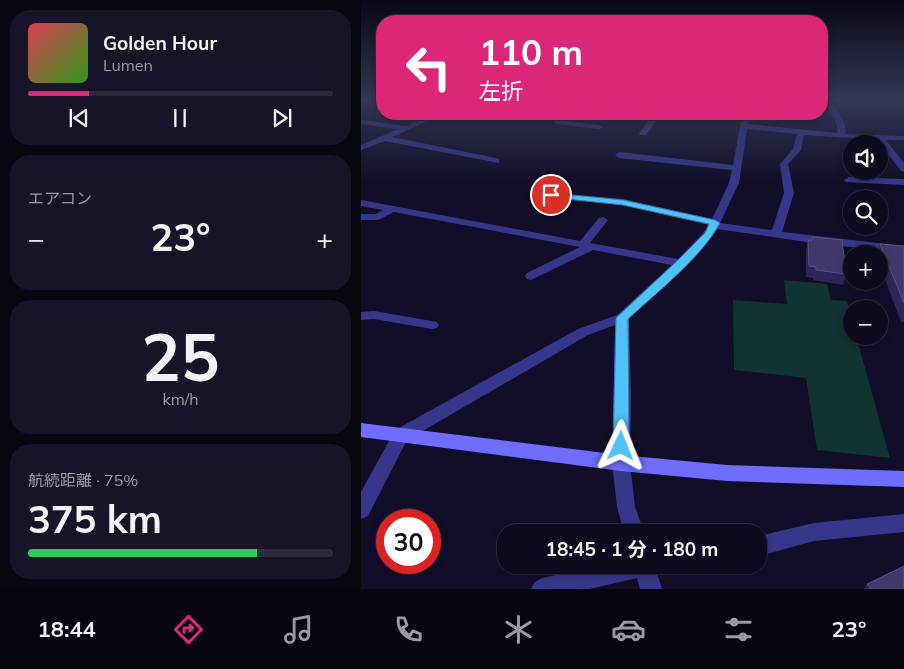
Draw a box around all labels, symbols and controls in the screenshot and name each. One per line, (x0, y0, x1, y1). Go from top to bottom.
text: 110 m (479, 30, 583, 74)
text: Golden Hour (103, 31, 217, 55)
icon: left (396, 35, 461, 100)
text: Lumen (103, 55, 153, 75)
text: 左折 (479, 77, 523, 105)
icon: previous (65, 104, 93, 132)
icon: pause (166, 104, 194, 132)
icon: next (268, 104, 296, 132)
map controls (843, 135, 888, 345)
button: sound (843, 135, 888, 180)
pin (530, 174, 572, 216)
icon: arrive (537, 181, 565, 209)
text: エアコン (28, 188, 92, 208)
button: search (843, 190, 888, 235)
text: 23° (150, 213, 211, 261)
text: − (28, 221, 45, 256)
text: + (316, 221, 333, 256)
button: + (843, 245, 888, 290)
button: − (843, 300, 888, 345)
text: 25 (141, 316, 220, 397)
text: km/h (162, 389, 199, 409)
position arrow (594, 419, 646, 471)
text: 航続距離 · 75% (28, 470, 138, 490)
text: 375 km (28, 495, 162, 543)
speed limit sign: 30 (376, 509, 441, 574)
text: 18:45 · 1 分 · 180 m (546, 537, 718, 561)
icon: directions (171, 612, 206, 647)
icon: music (281, 612, 316, 647)
icon: phone (391, 612, 426, 647)
icon: climate (501, 612, 536, 647)
icon: car (611, 612, 646, 647)
icon: filters (721, 612, 756, 647)
text: 18:44 (38, 615, 96, 643)
text: 23° (832, 615, 866, 643)

